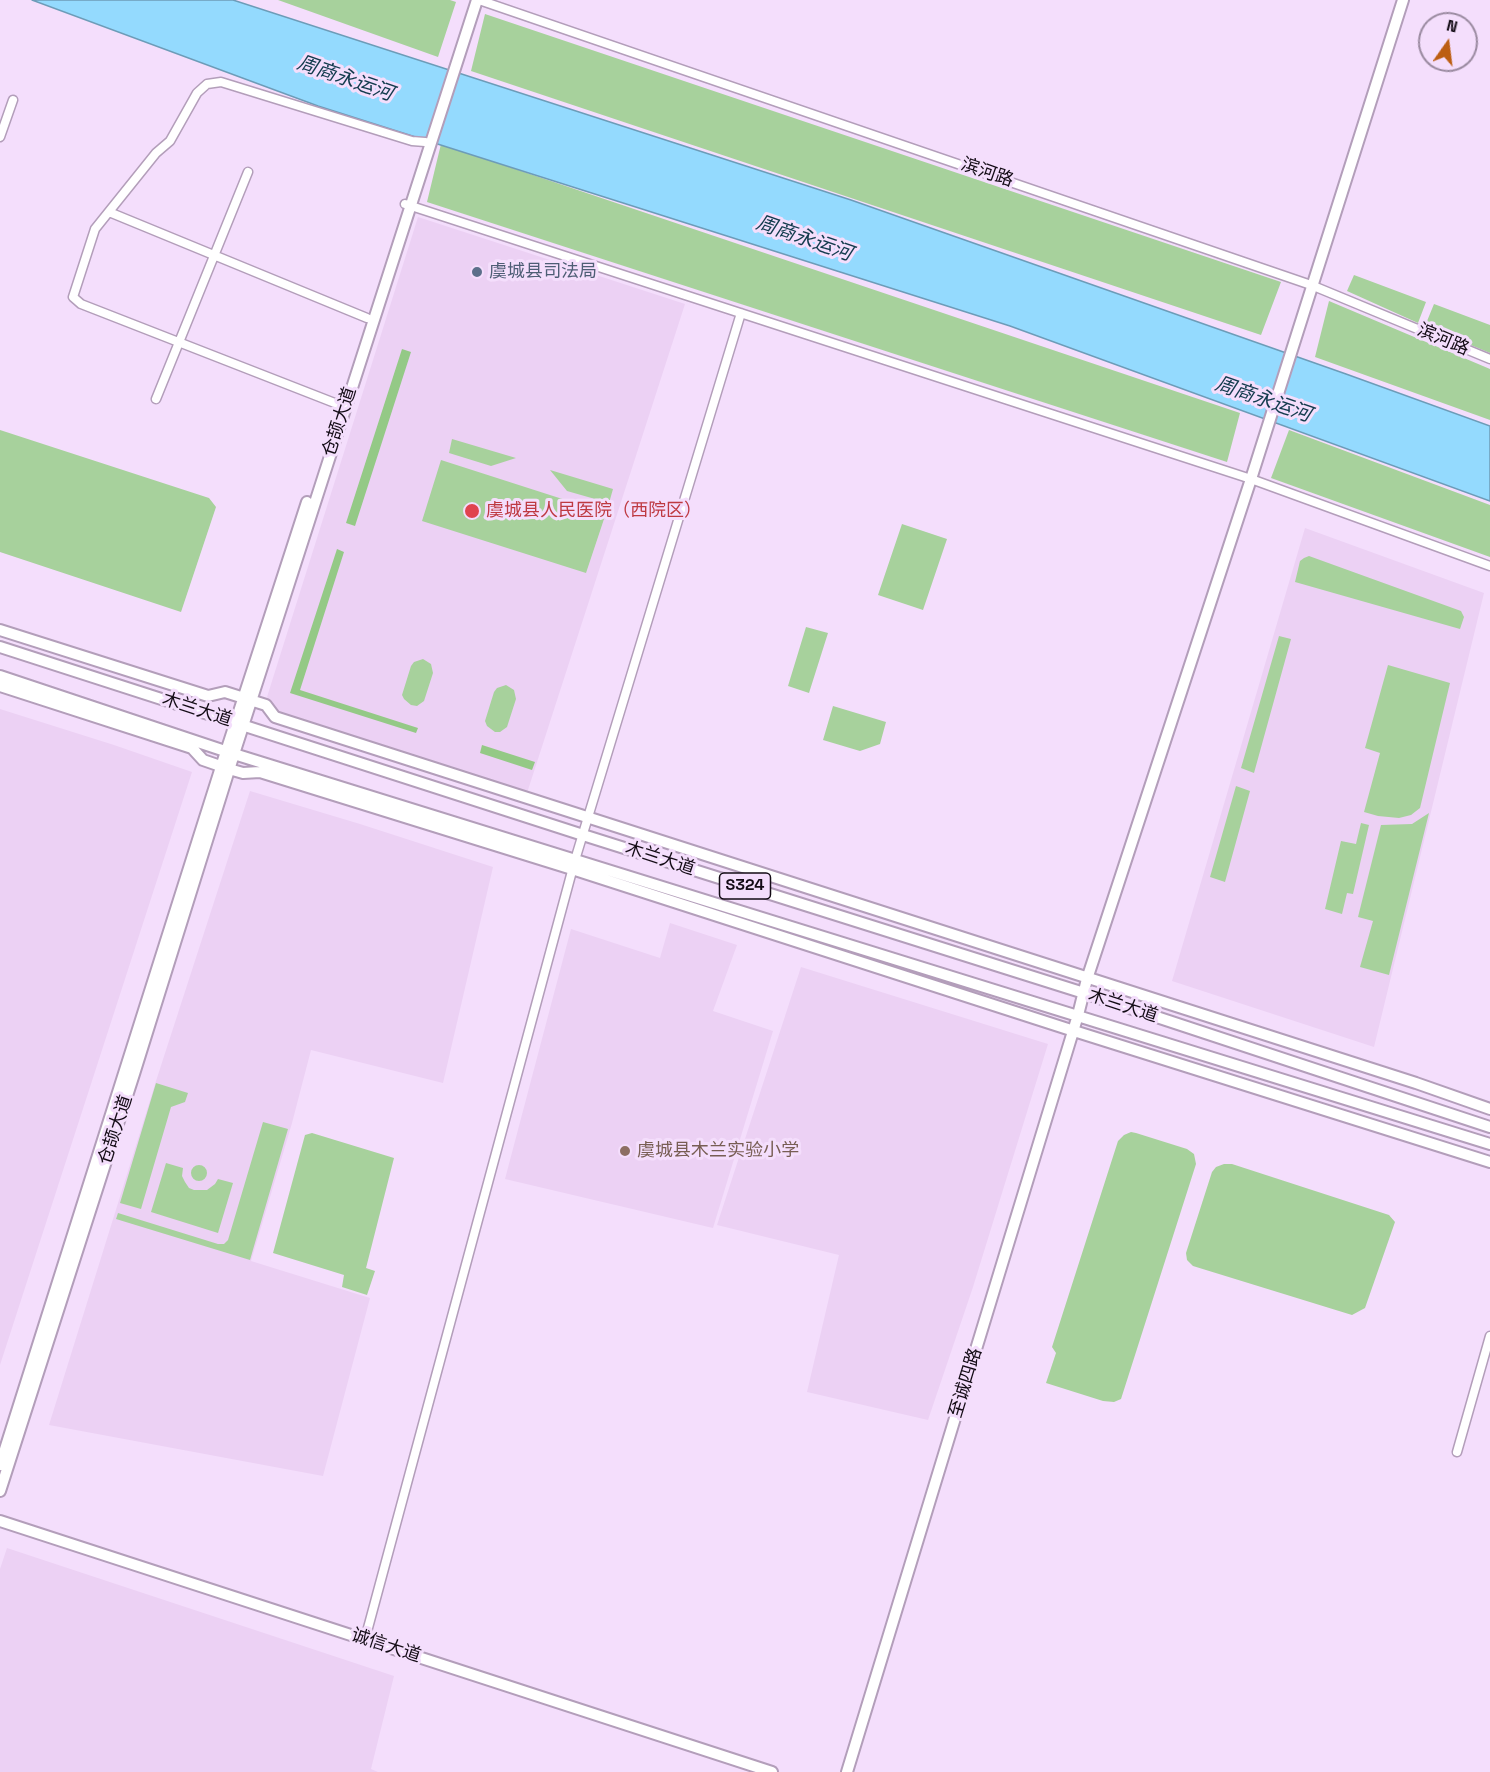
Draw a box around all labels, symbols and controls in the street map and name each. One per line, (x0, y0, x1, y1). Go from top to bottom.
north arrow (1418, 12, 1478, 72)
text: N (1444, 15, 1460, 37)
water label: 周商永运河 (294, 51, 396, 107)
street label: 滨河路 (958, 154, 1016, 192)
water label: 周商永运河 (753, 211, 855, 267)
place label: 虞城县司法局 (489, 261, 597, 283)
marker: 虞城县司法局 (470, 265, 484, 279)
street label: 滨河路 (1414, 320, 1472, 360)
water label: 周商永运河 (1212, 372, 1314, 428)
street label: 仓颉大道 (319, 384, 361, 460)
place label: 虞城县人民医院（西院区） (486, 500, 702, 522)
marker: 虞城县人民医院（西院区） (463, 502, 481, 520)
street label: 木兰大道 (159, 689, 235, 731)
street label: 木兰大道 (622, 838, 698, 880)
road number: S324 (720, 873, 771, 899)
street label: 木兰大道 (1085, 985, 1161, 1027)
street label: 仓颉大道 (95, 1092, 137, 1168)
place label: 虞城县木兰实验小学 (637, 1140, 799, 1162)
marker: 虞城县木兰实验小学 (618, 1144, 632, 1158)
street label: 至诚四路 (945, 1345, 987, 1421)
street label: 诚信大道 (348, 1625, 424, 1667)

